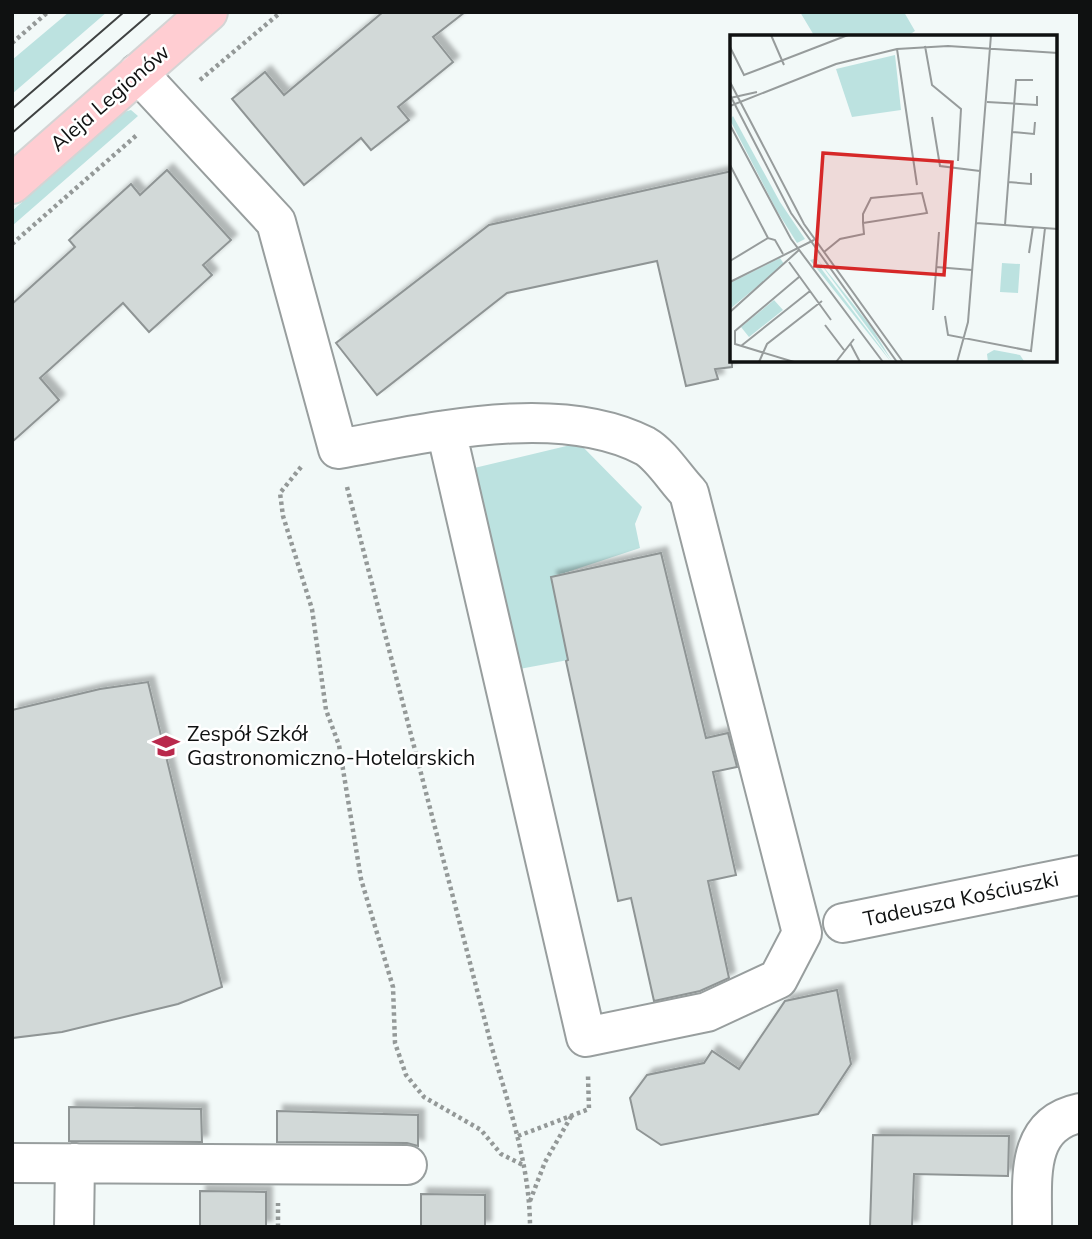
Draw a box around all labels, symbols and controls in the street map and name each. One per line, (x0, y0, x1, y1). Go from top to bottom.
inset map (730, 35, 1057, 362)
street label: Aleja Legionów (44, 38, 174, 156)
place label: Zespół Szkół Gastronomiczno-Hotelarskich (187, 720, 475, 770)
school or university icon: Zespół Szkół Gastronomiczno-Hotelarskich (151, 731, 181, 761)
street label: Tadeusza Kościuszki (861, 865, 1061, 931)

